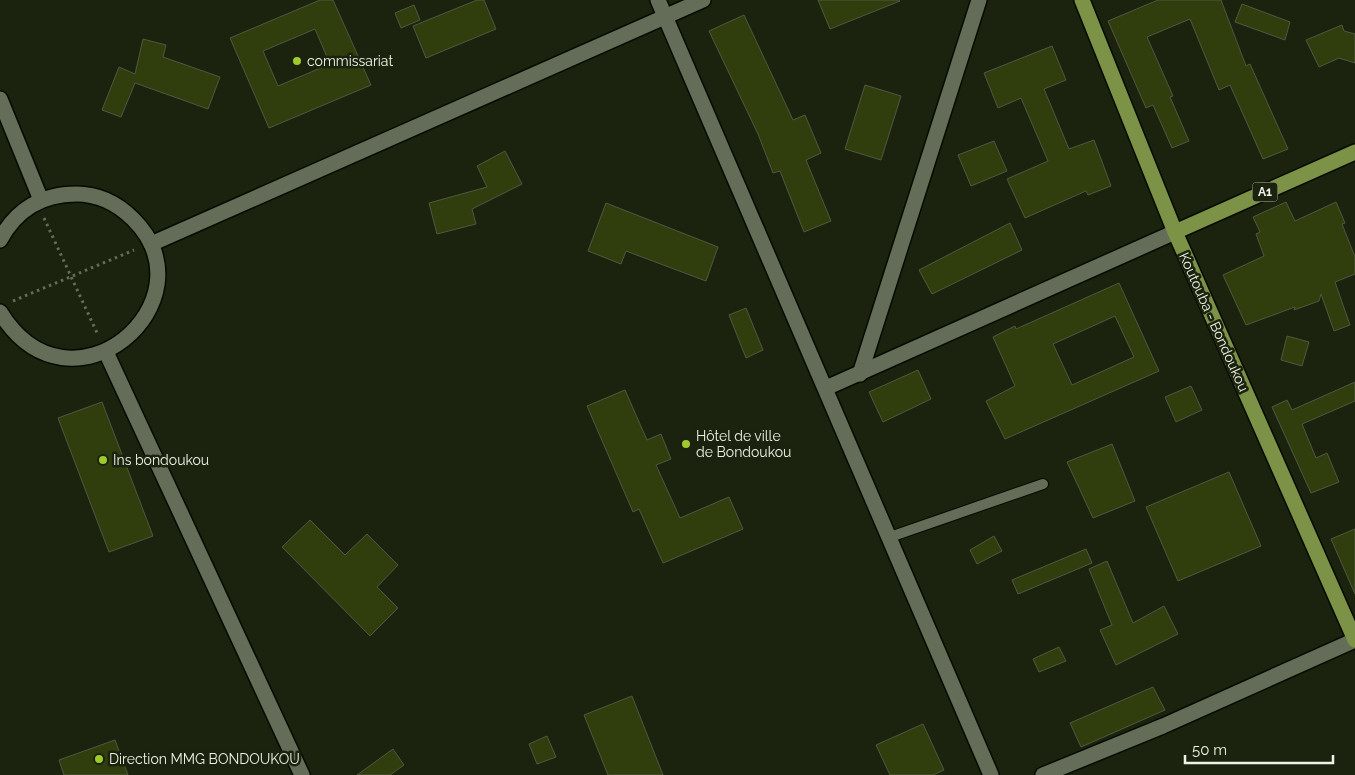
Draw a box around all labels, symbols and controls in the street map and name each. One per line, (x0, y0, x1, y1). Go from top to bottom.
place label: commissariat (307, 53, 393, 69)
marker: commissariat (291, 55, 303, 67)
road number: A1 (1252, 182, 1278, 202)
street label: Koutouba - Bondoukou (1176, 250, 1252, 394)
place label: Hôtel de ville de Bondoukou (696, 428, 791, 460)
marker: Hôtel de ville de Bondoukou (680, 438, 692, 450)
place label: Ins bondoukou (113, 452, 209, 468)
marker: Ins bondoukou (97, 454, 109, 466)
scale bar (1185, 732, 1332, 764)
text: 50 m (1192, 741, 1227, 759)
place label: Direction MMG BONDOUKOU (109, 751, 300, 767)
marker: Direction MMG BONDOUKOU (93, 753, 105, 765)

